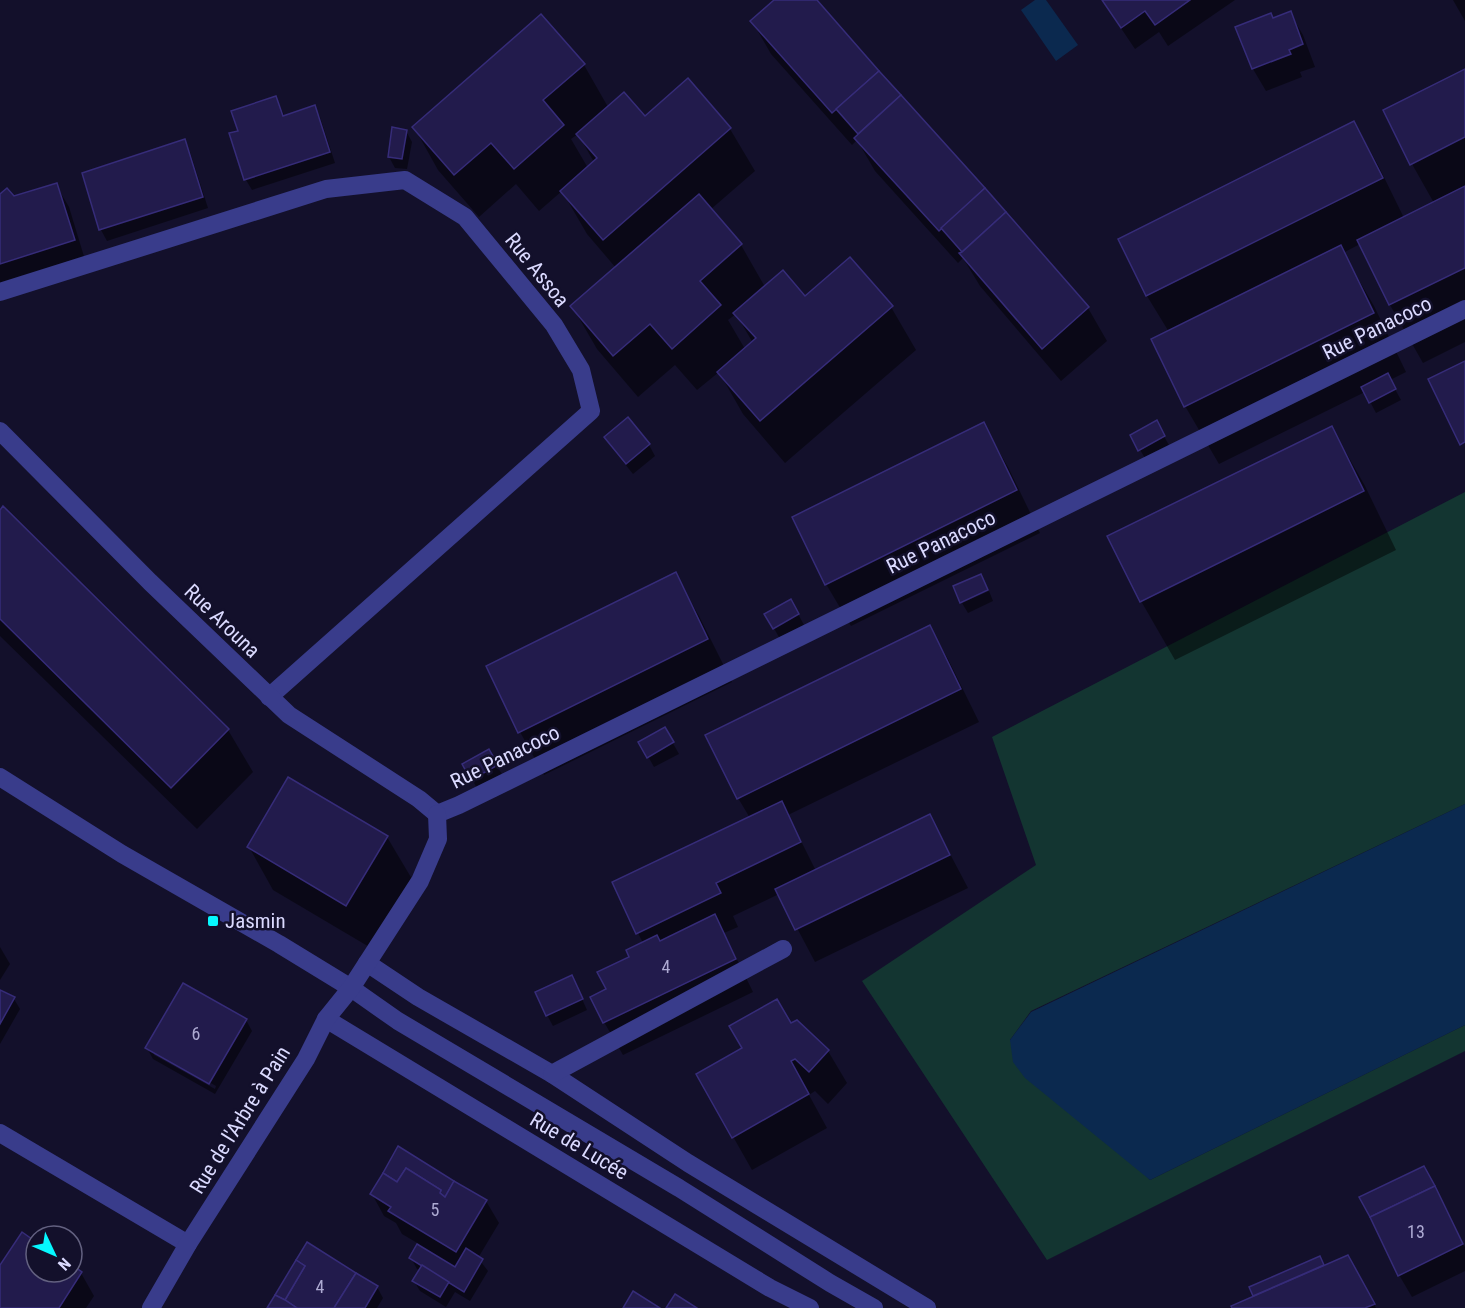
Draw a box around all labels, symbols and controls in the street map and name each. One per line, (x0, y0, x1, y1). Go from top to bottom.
street label: Rue Assoa (500, 228, 574, 312)
street label: Rue Panacoco (1319, 291, 1435, 365)
street label: Rue Panacoco (883, 505, 999, 579)
street label: Rue Arouna (179, 579, 265, 663)
street label: Rue Panacoco (447, 720, 563, 794)
place label: Jasmin (225, 909, 286, 933)
marker: Jasmin (206, 914, 220, 928)
house number: 4 (662, 956, 671, 977)
house number: 6 (192, 1023, 200, 1044)
street label: Rue de l'Arbre à Pain (185, 1042, 295, 1198)
street label: Rue de Lucée (526, 1107, 633, 1185)
house number: 5 (431, 1199, 440, 1220)
house number: 13 (1407, 1221, 1425, 1242)
north arrow (24, 1224, 84, 1284)
text: N (54, 1254, 75, 1274)
house number: 4 (316, 1276, 325, 1297)

